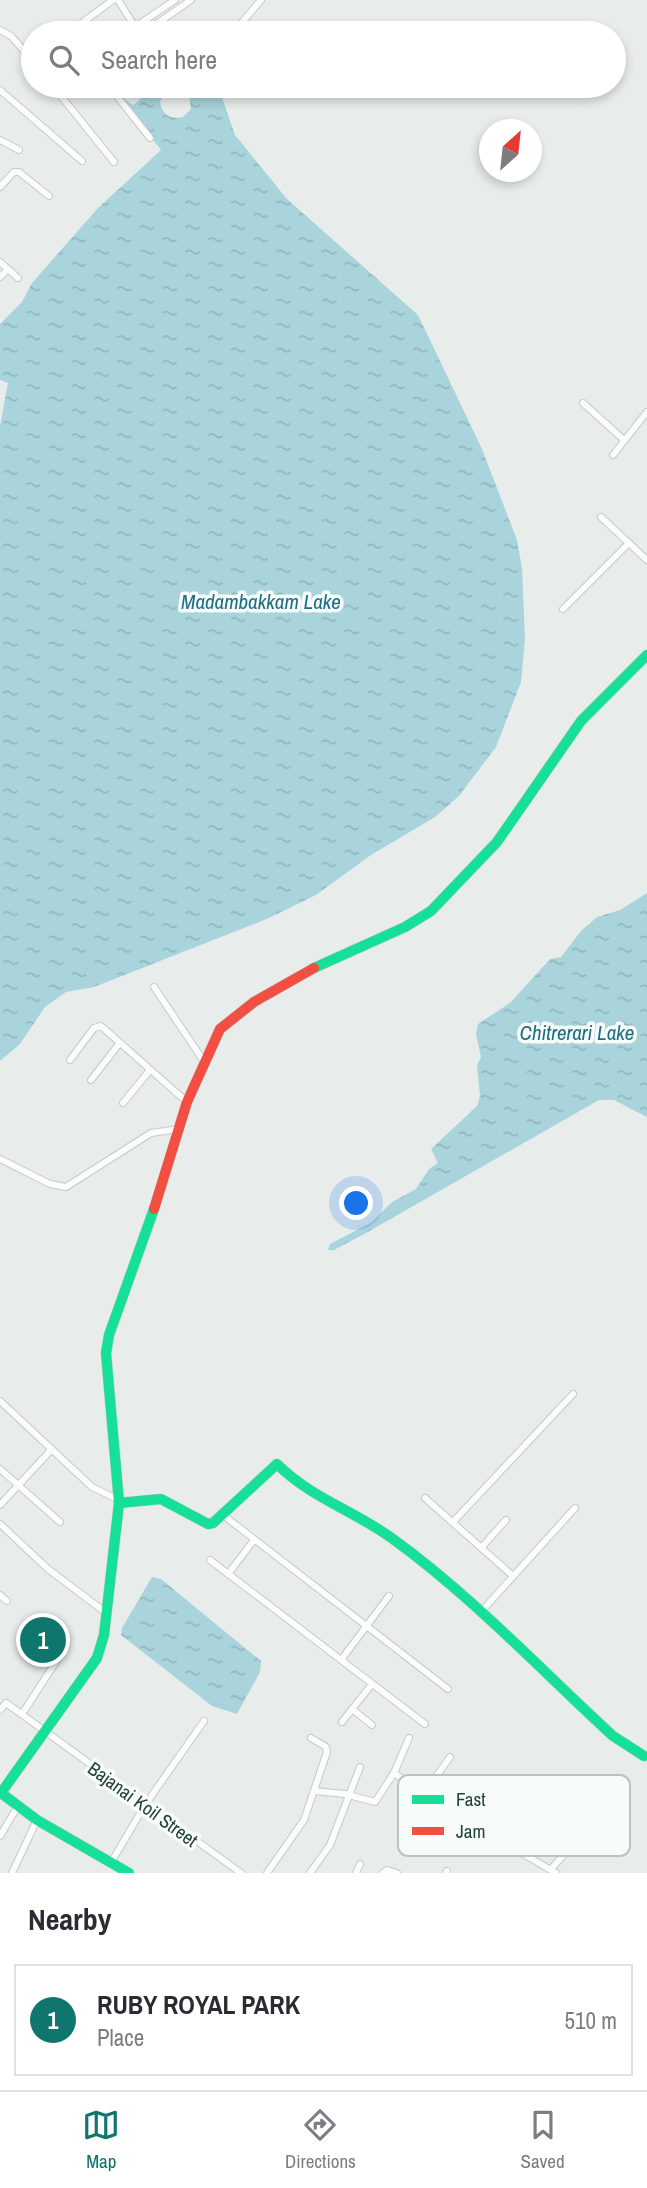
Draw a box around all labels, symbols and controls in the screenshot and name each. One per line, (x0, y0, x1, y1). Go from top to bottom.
search box (21, 21, 626, 98)
icon: search (45, 41, 83, 79)
text: Search here (101, 42, 217, 77)
north arrow (479, 119, 542, 182)
water label: Madambakkam Lake (181, 587, 341, 616)
water label: Chitrerari Lake (520, 1018, 634, 1047)
your location (339, 1186, 373, 1220)
pin: 1 (20, 1614, 66, 1666)
street label: Bajanai Koil Street (83, 1755, 204, 1853)
legend (398, 1775, 630, 1856)
text: Fast (456, 1786, 486, 1812)
text: Jam (456, 1818, 485, 1844)
text: Nearby (28, 1899, 111, 1939)
text: RUBY ROYAL PARK (97, 1987, 300, 2022)
text: 1 (48, 2005, 58, 2036)
text: 510 m (565, 2005, 617, 2036)
text: Place (97, 2022, 144, 2053)
tab: Map (82, 2106, 120, 2174)
tab: Directions (285, 2106, 356, 2174)
tab: Saved (521, 2106, 565, 2174)

